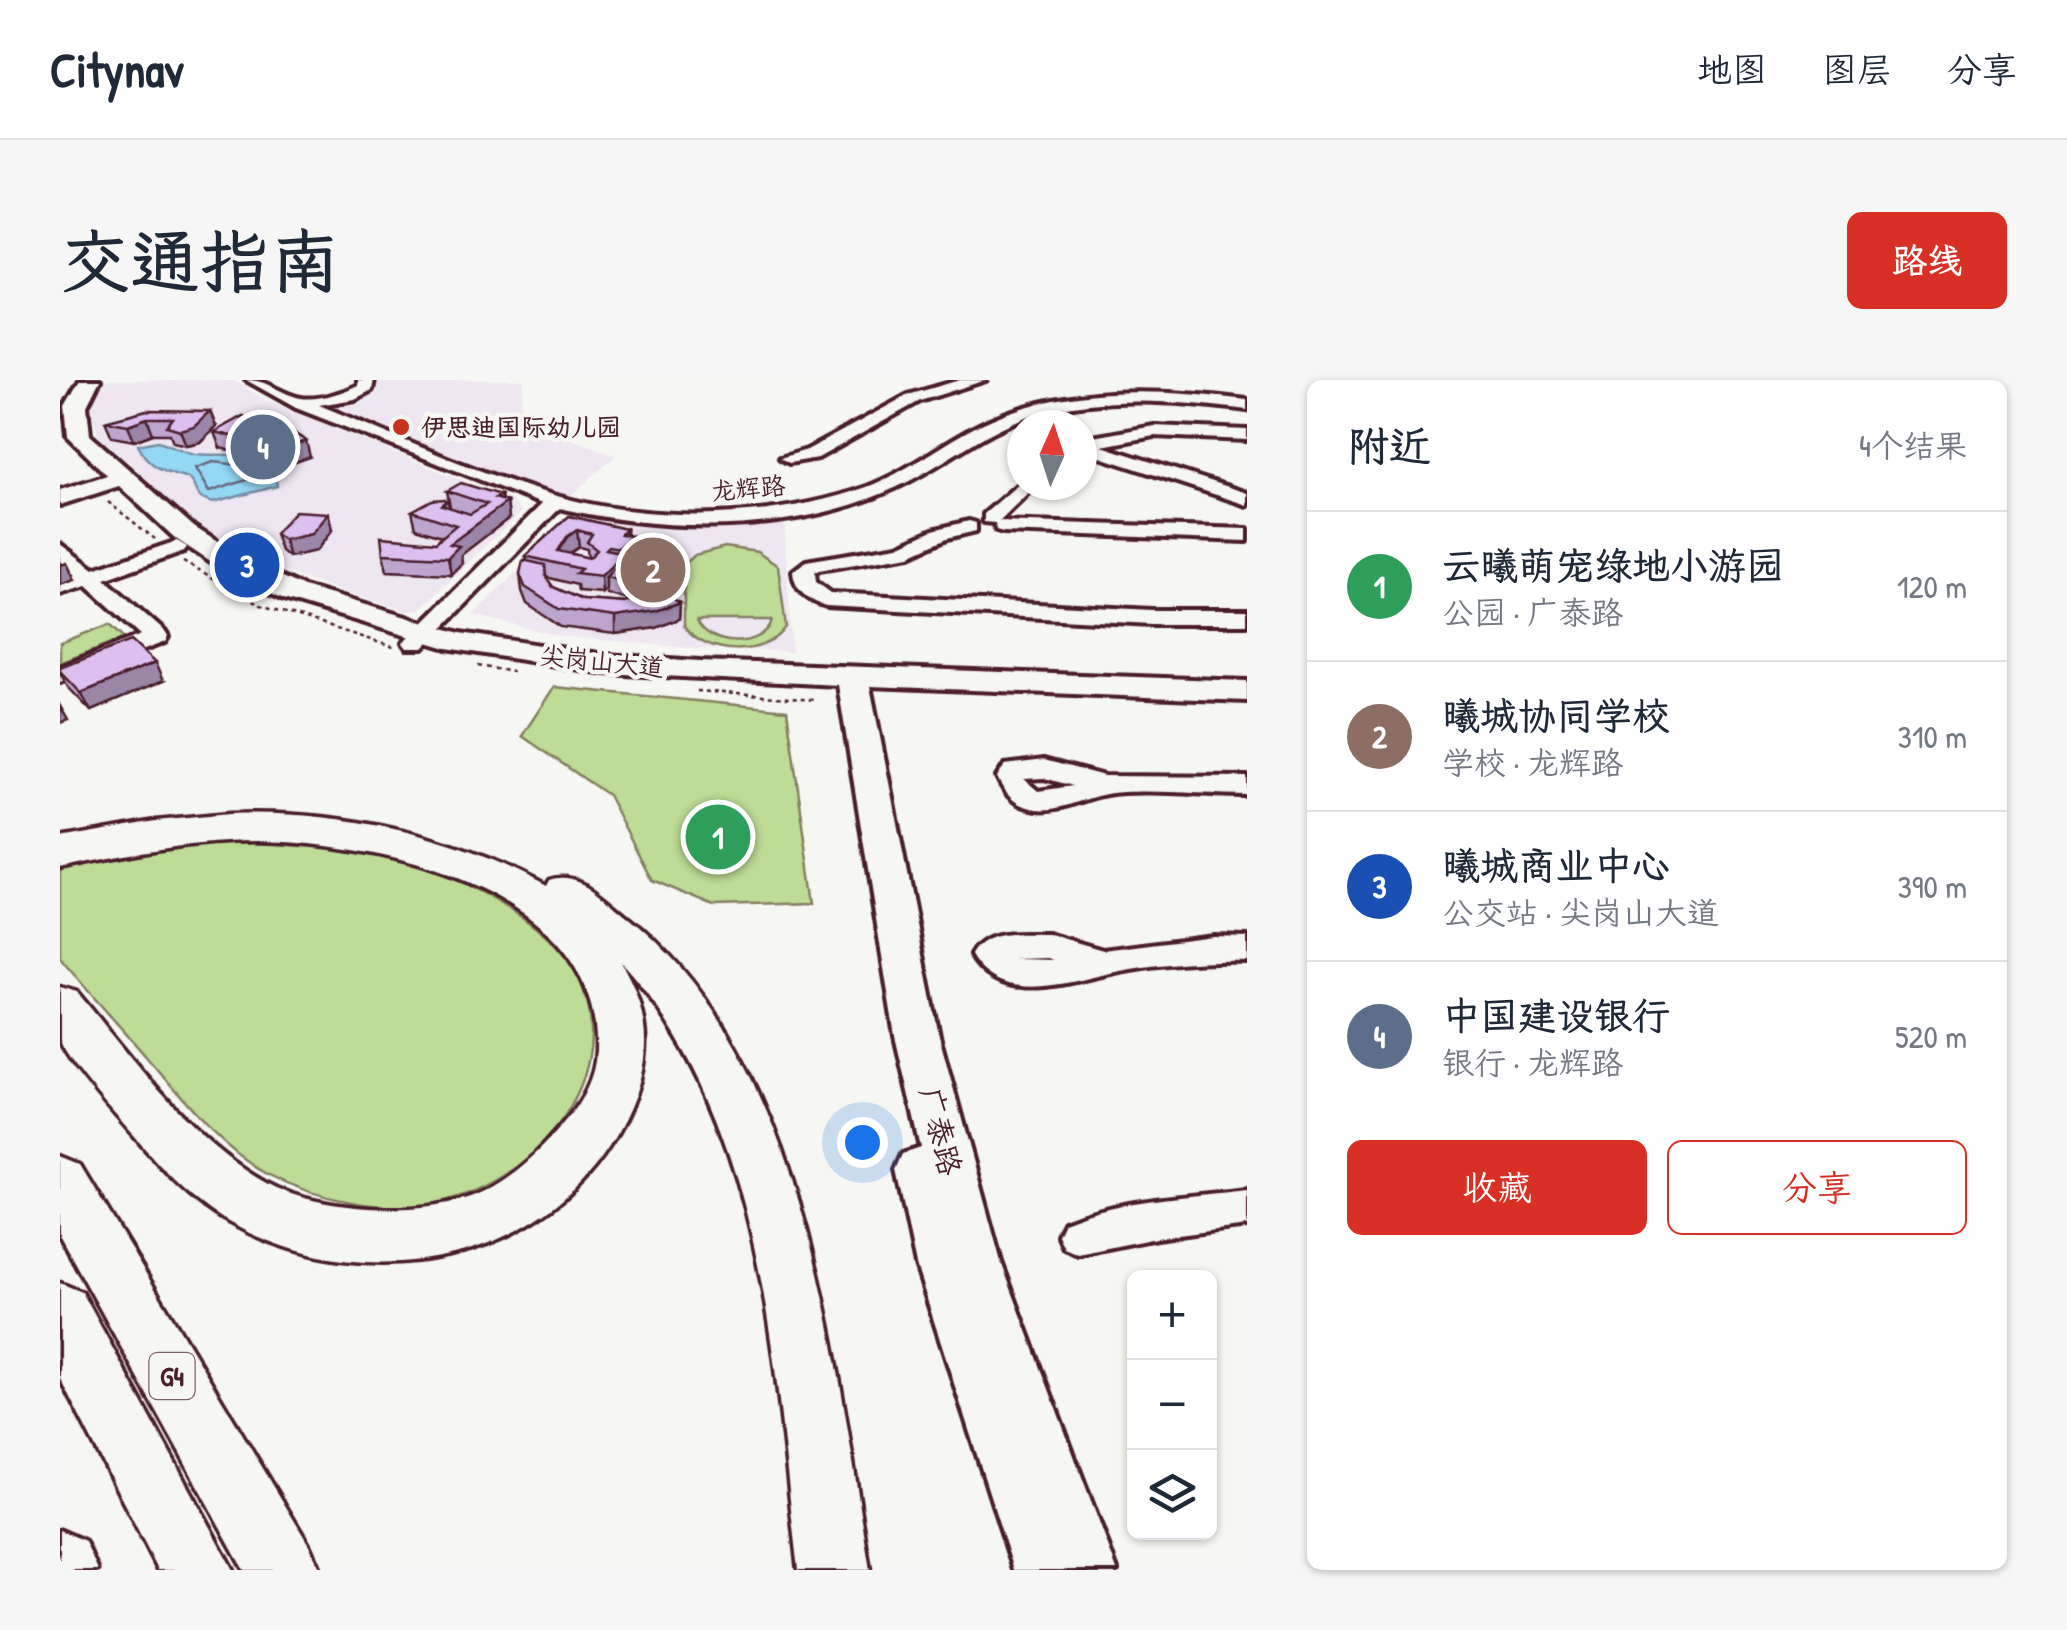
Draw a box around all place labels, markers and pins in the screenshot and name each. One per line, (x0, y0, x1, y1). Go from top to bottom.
pin: 4 (230, 410, 296, 484)
place label: 伊思迪国际幼儿园 (421, 410, 621, 444)
marker: 伊思迪国际幼儿园 (390, 416, 412, 438)
pin: 3 (214, 528, 280, 602)
pin: 2 (620, 532, 686, 608)
pin: 1 (686, 800, 750, 874)

